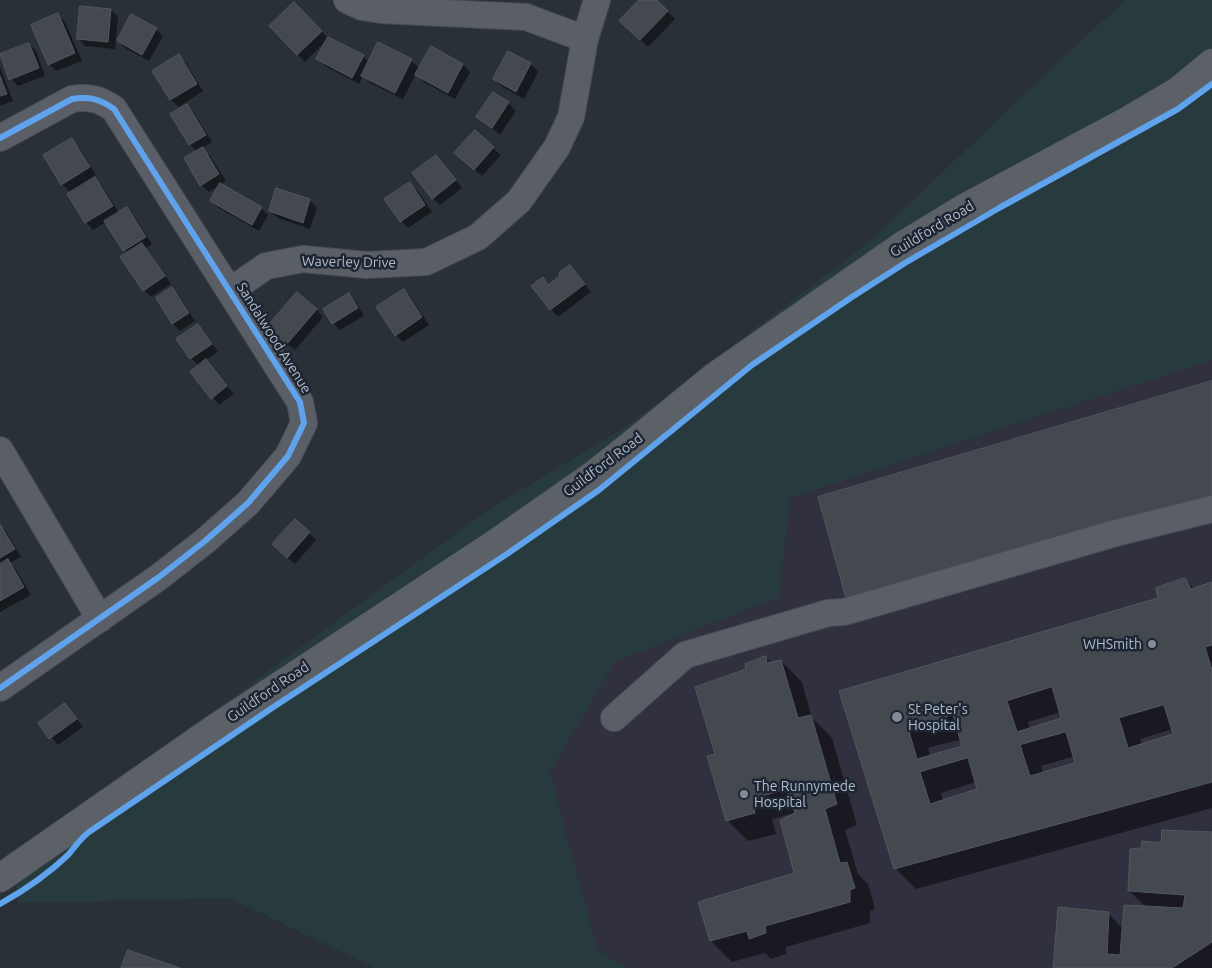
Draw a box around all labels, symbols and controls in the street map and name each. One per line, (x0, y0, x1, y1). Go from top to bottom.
street label: Guildford Road (887, 197, 977, 261)
street label: Waverley Drive (302, 253, 396, 271)
street label: Sandalwood Avenue (233, 280, 315, 396)
street label: Guildford Road (560, 430, 646, 500)
place label: WHSmith (1083, 636, 1142, 652)
marker: WHSmith (1146, 638, 1158, 650)
street label: Guildford Road (224, 658, 312, 726)
place label: St Peter's Hospital (908, 701, 968, 734)
marker: St Peter's Hospital (890, 710, 904, 724)
place label: The Runnymede Hospital (754, 778, 856, 810)
marker: The Runnymede Hospital (738, 788, 750, 800)

